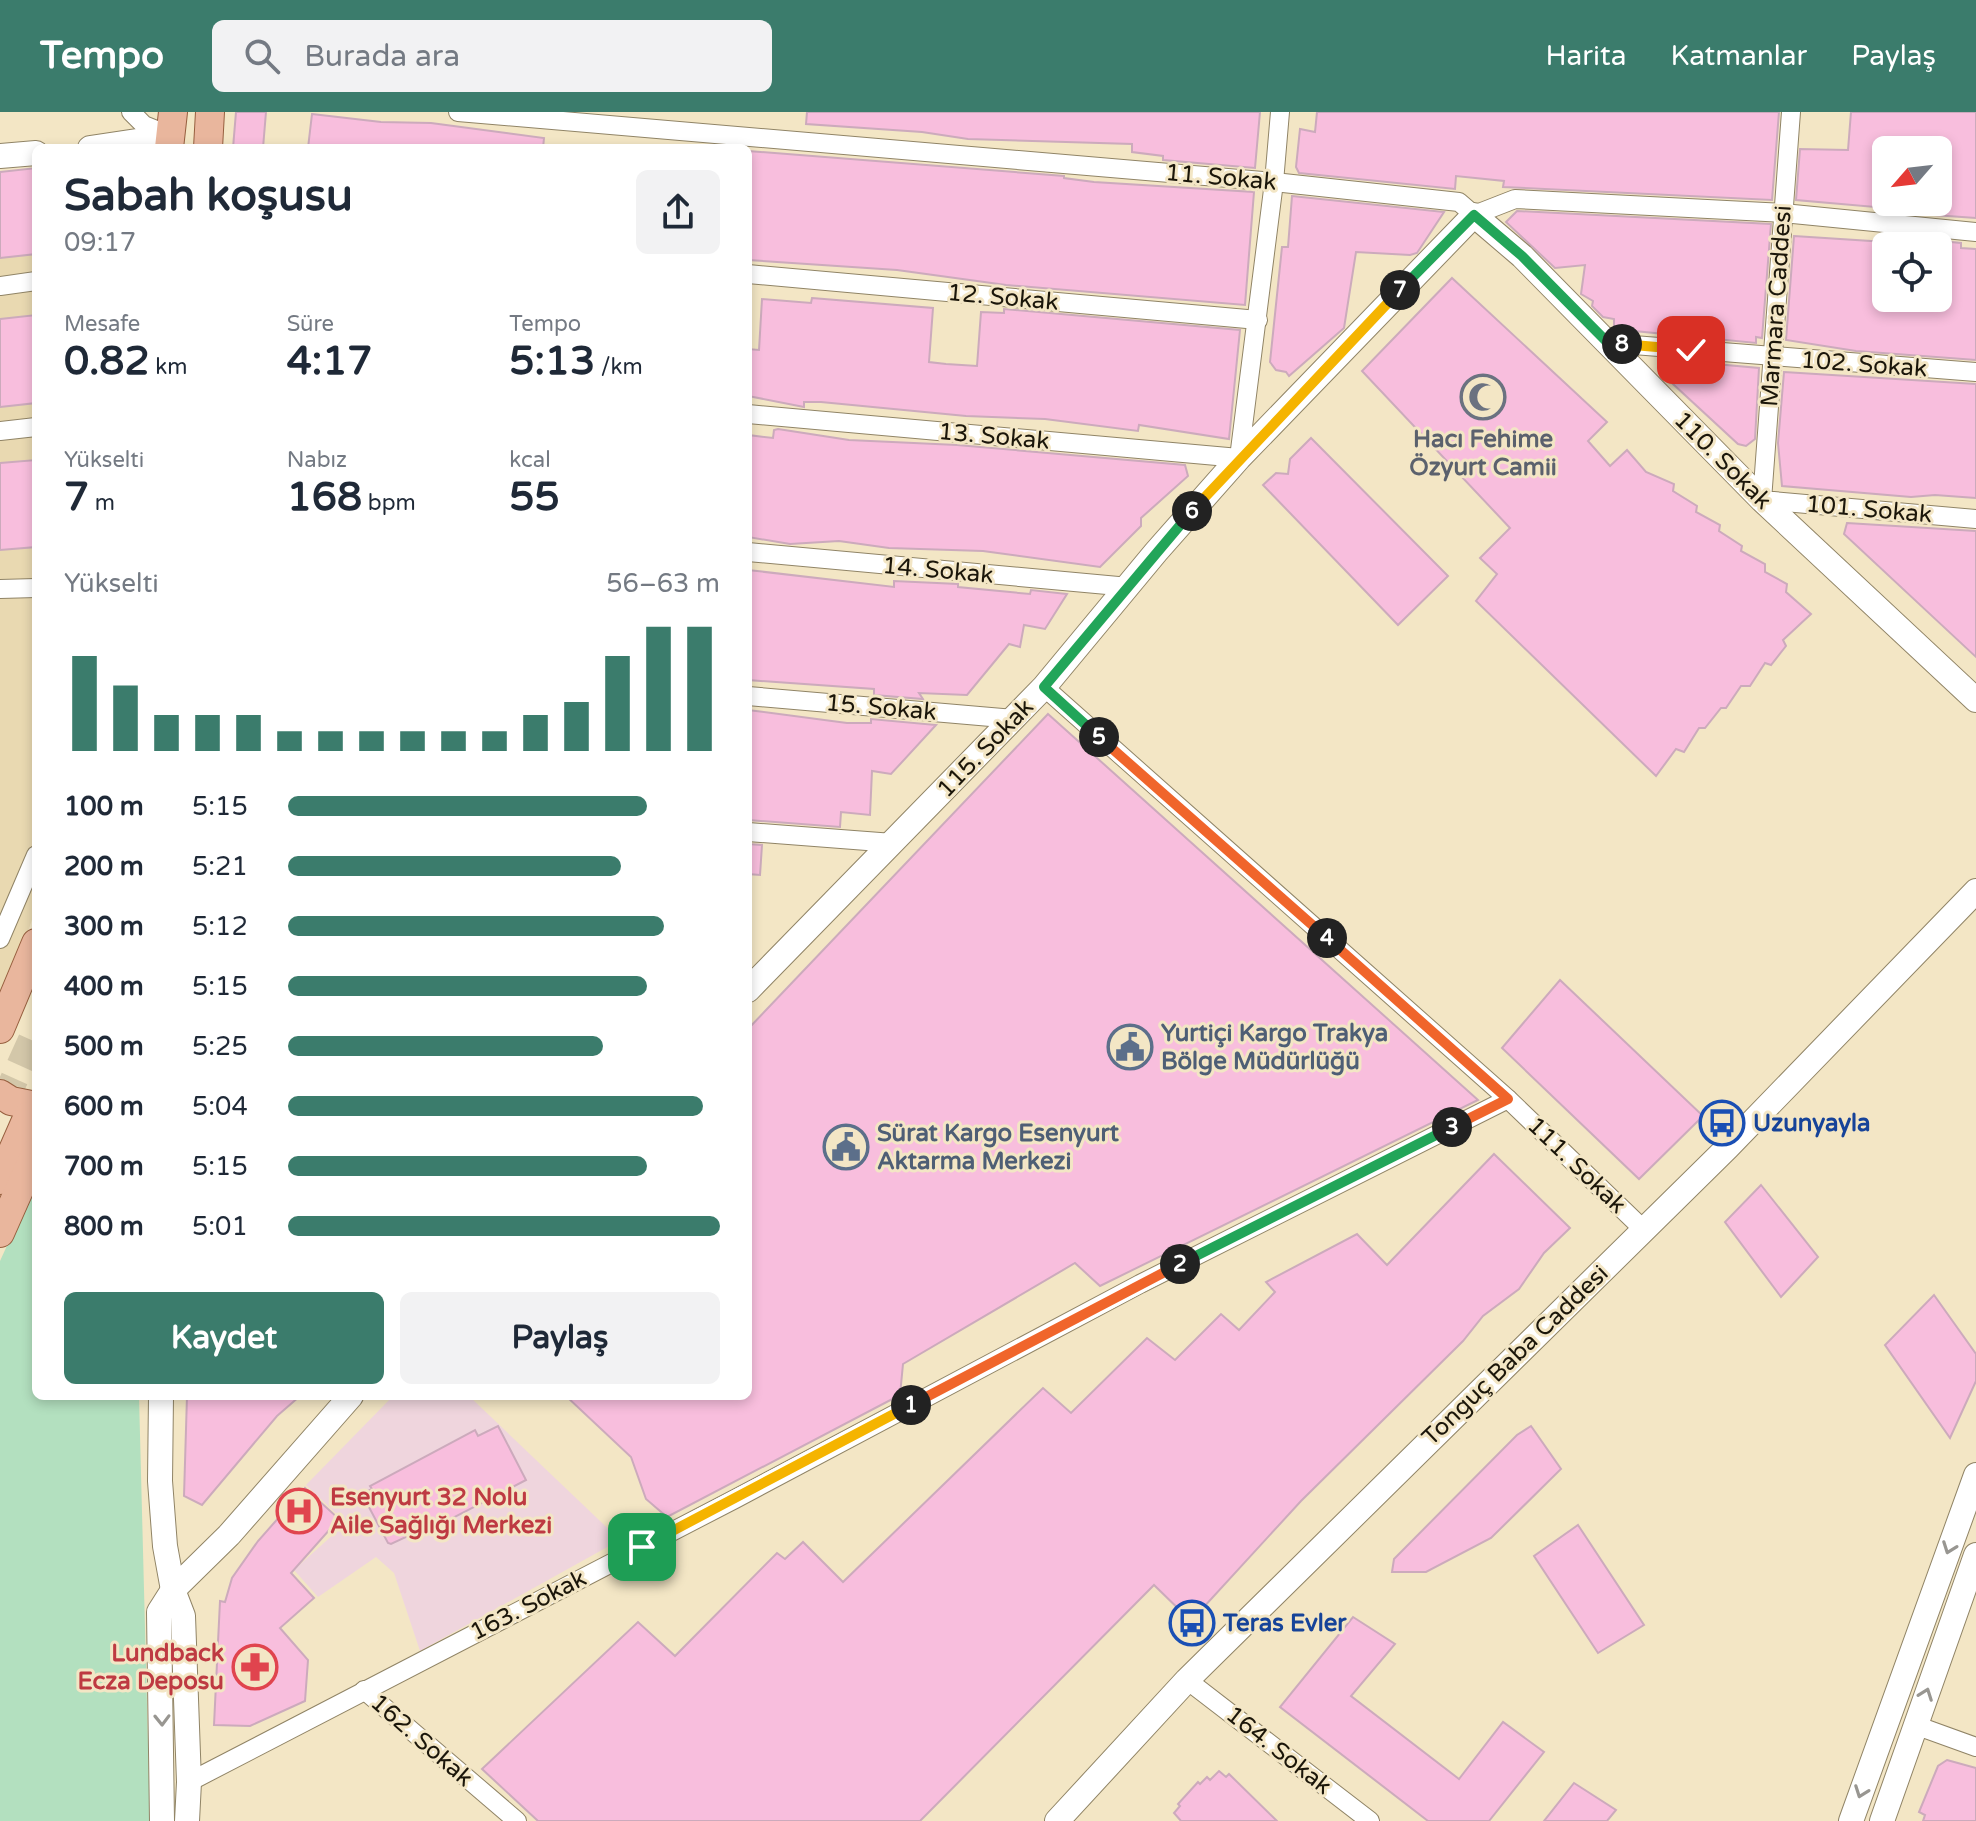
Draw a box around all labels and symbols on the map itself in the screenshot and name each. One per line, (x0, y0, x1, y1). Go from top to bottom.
north arrow (1872, 136, 1952, 216)
street label: 11. Sokak (1164, 158, 1278, 197)
street label: Marmara Caddesi (1755, 204, 1798, 408)
pin: 7 (1380, 270, 1420, 310)
street label: 12. Sokak (946, 278, 1060, 317)
pin (1657, 316, 1725, 384)
pin: 8 (1602, 324, 1642, 364)
street label: 102. Sokak (1800, 346, 1928, 383)
mosque icon: Hacı Fehime Özyurt Camii (1459, 373, 1507, 421)
street label: 110. Sokak (1668, 405, 1778, 515)
street label: 13. Sokak (937, 417, 1051, 456)
place label: Hacı Fehime Özyurt Camii (1409, 425, 1557, 482)
street label: 101. Sokak (1805, 490, 1933, 529)
pin: 6 (1172, 491, 1212, 531)
street label: 14. Sokak (881, 551, 995, 590)
street label: 15. Sokak (824, 688, 938, 727)
street label: 115. Sokak (931, 693, 1040, 804)
pin: 5 (1079, 717, 1119, 757)
pin: 4 (1307, 918, 1347, 958)
place label: Yurtiçi Kargo Trakya Bölge Müdürlüğü (1161, 1019, 1388, 1076)
public building icon: Yurtiçi Kargo Trakya Bölge Müdürlüğü (1106, 1023, 1154, 1071)
bus stop icon: Uzunyayla (1698, 1099, 1746, 1147)
pin: 3 (1432, 1107, 1472, 1147)
place label: Uzunyayla (1753, 1109, 1871, 1138)
street label: 111. Sokak (1521, 1111, 1632, 1220)
place label: Sürat Kargo Esenyurt Aktarma Merkezi (877, 1119, 1120, 1176)
public building icon: Sürat Kargo Esenyurt Aktarma Merkezi (822, 1123, 870, 1171)
pin: 2 (1160, 1244, 1200, 1284)
street label: Tonguç Baba Caddesi (1416, 1259, 1614, 1452)
pin: 1 (891, 1385, 931, 1425)
place label: Esenyurt 32 Nolu Aile Sağlığı Merkezi (330, 1483, 552, 1540)
hospital icon: Esenyurt 32 Nolu Aile Sağlığı Merkezi (275, 1487, 323, 1535)
pin (608, 1513, 676, 1581)
one-way arrow (1942, 1540, 1959, 1554)
street label: 163. Sokak (465, 1564, 591, 1647)
bus stop icon: Teras Evler (1168, 1599, 1216, 1647)
place label: Teras Evler (1222, 1609, 1347, 1638)
place label: Lundback Ecza Deposu (78, 1639, 224, 1696)
pharmacy icon: Lundback Ecza Deposu (231, 1643, 279, 1691)
street label: 162. Sokak (364, 1688, 479, 1793)
one-way arrow (1916, 1688, 1933, 1702)
street label: 164. Sokak (1220, 1700, 1337, 1801)
one-way arrow (153, 1714, 171, 1727)
one-way arrow (1854, 1785, 1871, 1799)

